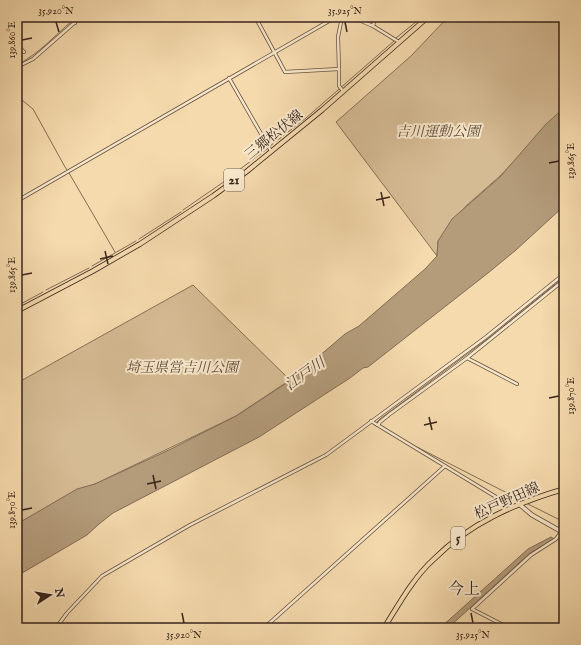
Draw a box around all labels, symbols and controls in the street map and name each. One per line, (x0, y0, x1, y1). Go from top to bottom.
text: 35.920°N (38, 5, 74, 18)
text: 35.925°N (328, 5, 362, 18)
text: 139.860°E (6, 21, 19, 59)
street label: 三郷松伏線 (241, 106, 307, 164)
park label: 吉川運動公園 (396, 123, 482, 141)
text: 139.865°E (565, 143, 578, 179)
road number: 21 (224, 169, 244, 191)
text: 139.865°E (6, 257, 19, 293)
water label: 江戸川 (281, 352, 331, 395)
park label: 埼玉県営吉川公園 (126, 359, 240, 377)
text: 139.870°E (565, 377, 578, 415)
street label: 松戸野田線 (471, 479, 543, 523)
text: 139.870°E (6, 491, 19, 529)
road number: 5 (451, 527, 465, 549)
north arrow (30, 575, 70, 615)
district label: 今上 (448, 580, 480, 600)
text: N (51, 586, 67, 600)
text: 35.920°N (166, 629, 202, 642)
text: 35.925°N (456, 629, 490, 642)

